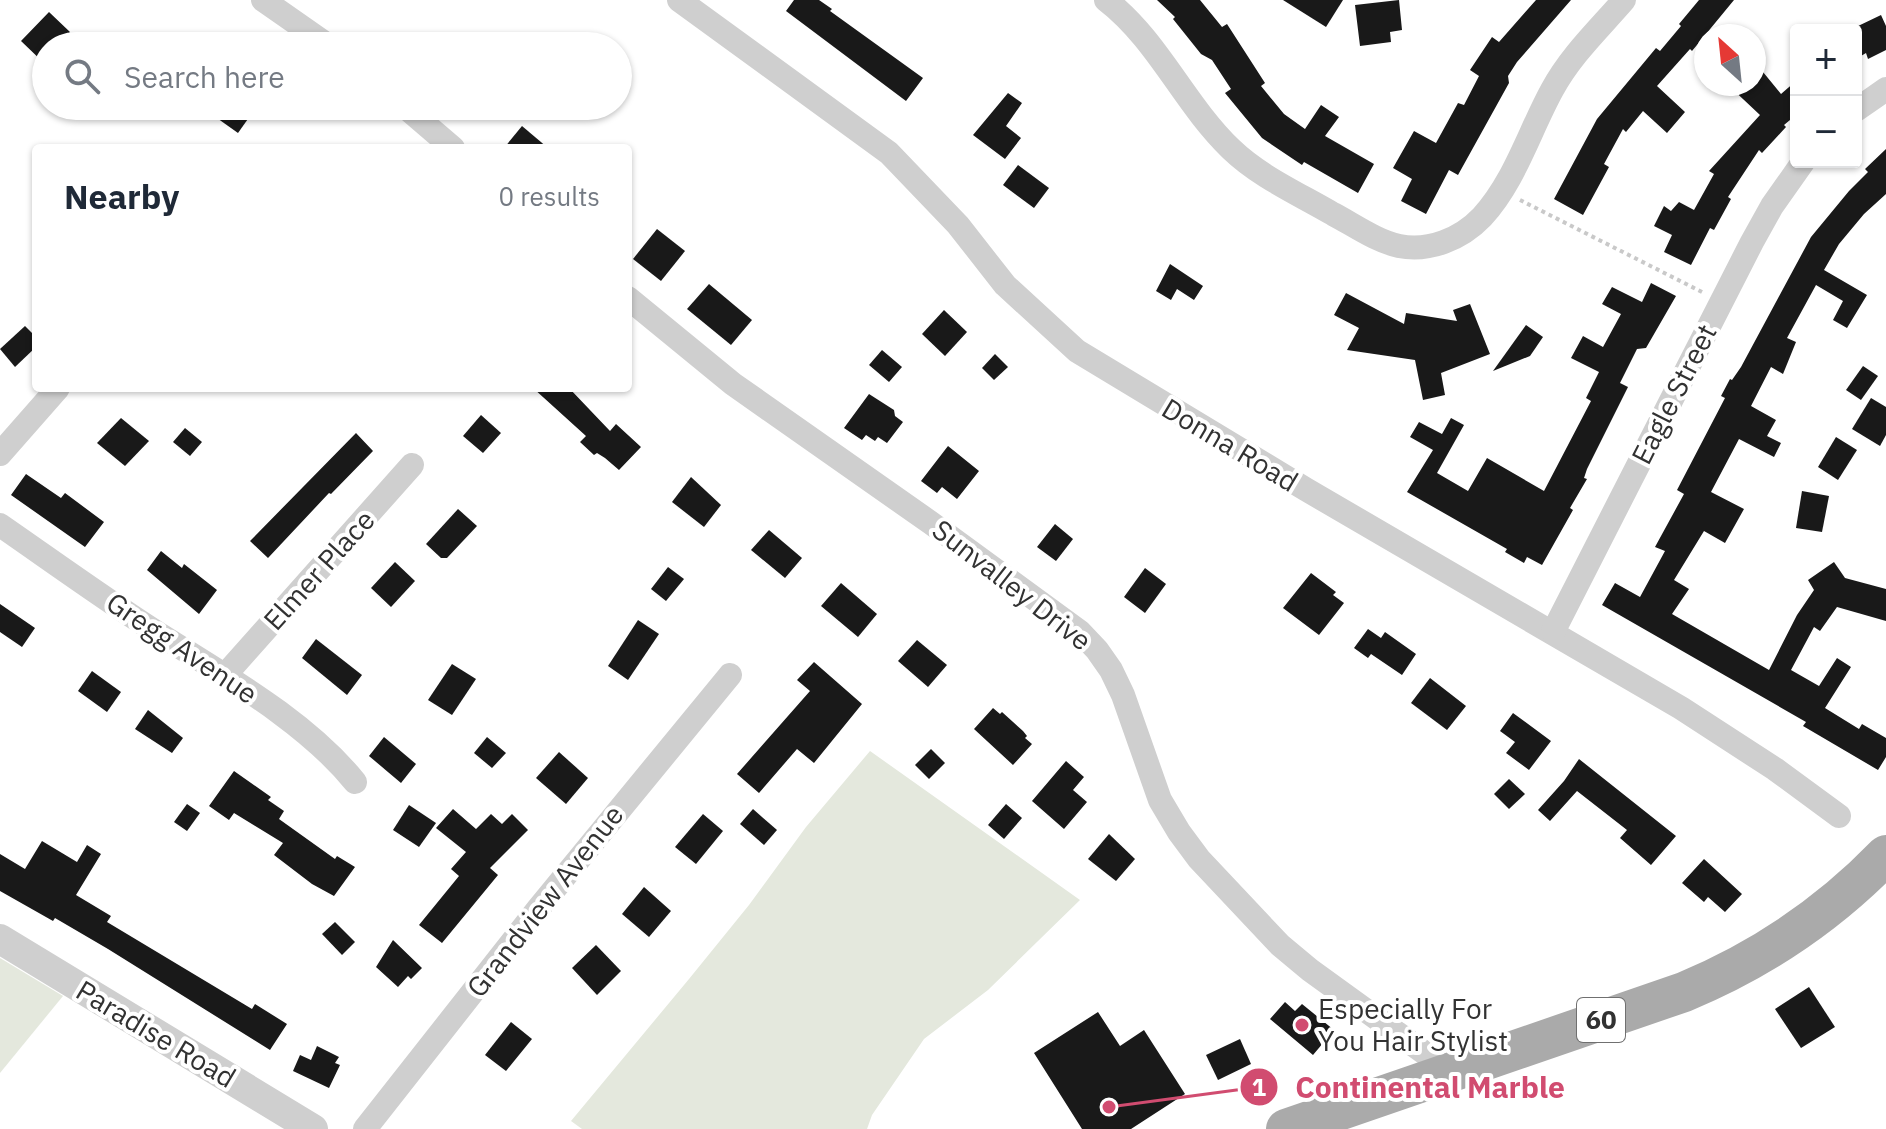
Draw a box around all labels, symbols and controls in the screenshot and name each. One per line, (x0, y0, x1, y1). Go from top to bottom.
north arrow (1694, 24, 1766, 96)
map controls (1790, 24, 1862, 168)
button: + (1790, 24, 1862, 96)
search box (32, 32, 632, 120)
icon: search (60, 54, 104, 98)
text: Search here (124, 57, 285, 96)
button: − (1790, 96, 1862, 168)
text: Nearby (64, 174, 179, 218)
text: 0 results (498, 179, 600, 213)
street label: Eagle Street (1622, 317, 1725, 470)
street label: Donna Road (1155, 390, 1305, 500)
street label: Elmer Place (255, 502, 382, 638)
street label: Sunvalley Drive (925, 511, 1099, 658)
street label: Gregg Avenue (100, 583, 265, 712)
street label: Grandview Avenue (458, 797, 631, 1004)
street label: Paradise Road (70, 971, 243, 1096)
place label: Especially For You Hair Stylist (1318, 990, 1508, 1059)
road number: 60 (1577, 998, 1625, 1042)
marker: Especially For You Hair Stylist (1293, 1016, 1311, 1034)
callout: Continental Marble (1239, 1060, 1580, 1114)
text: Continental Marble (1295, 1067, 1565, 1106)
text: 1 (1252, 1071, 1266, 1103)

